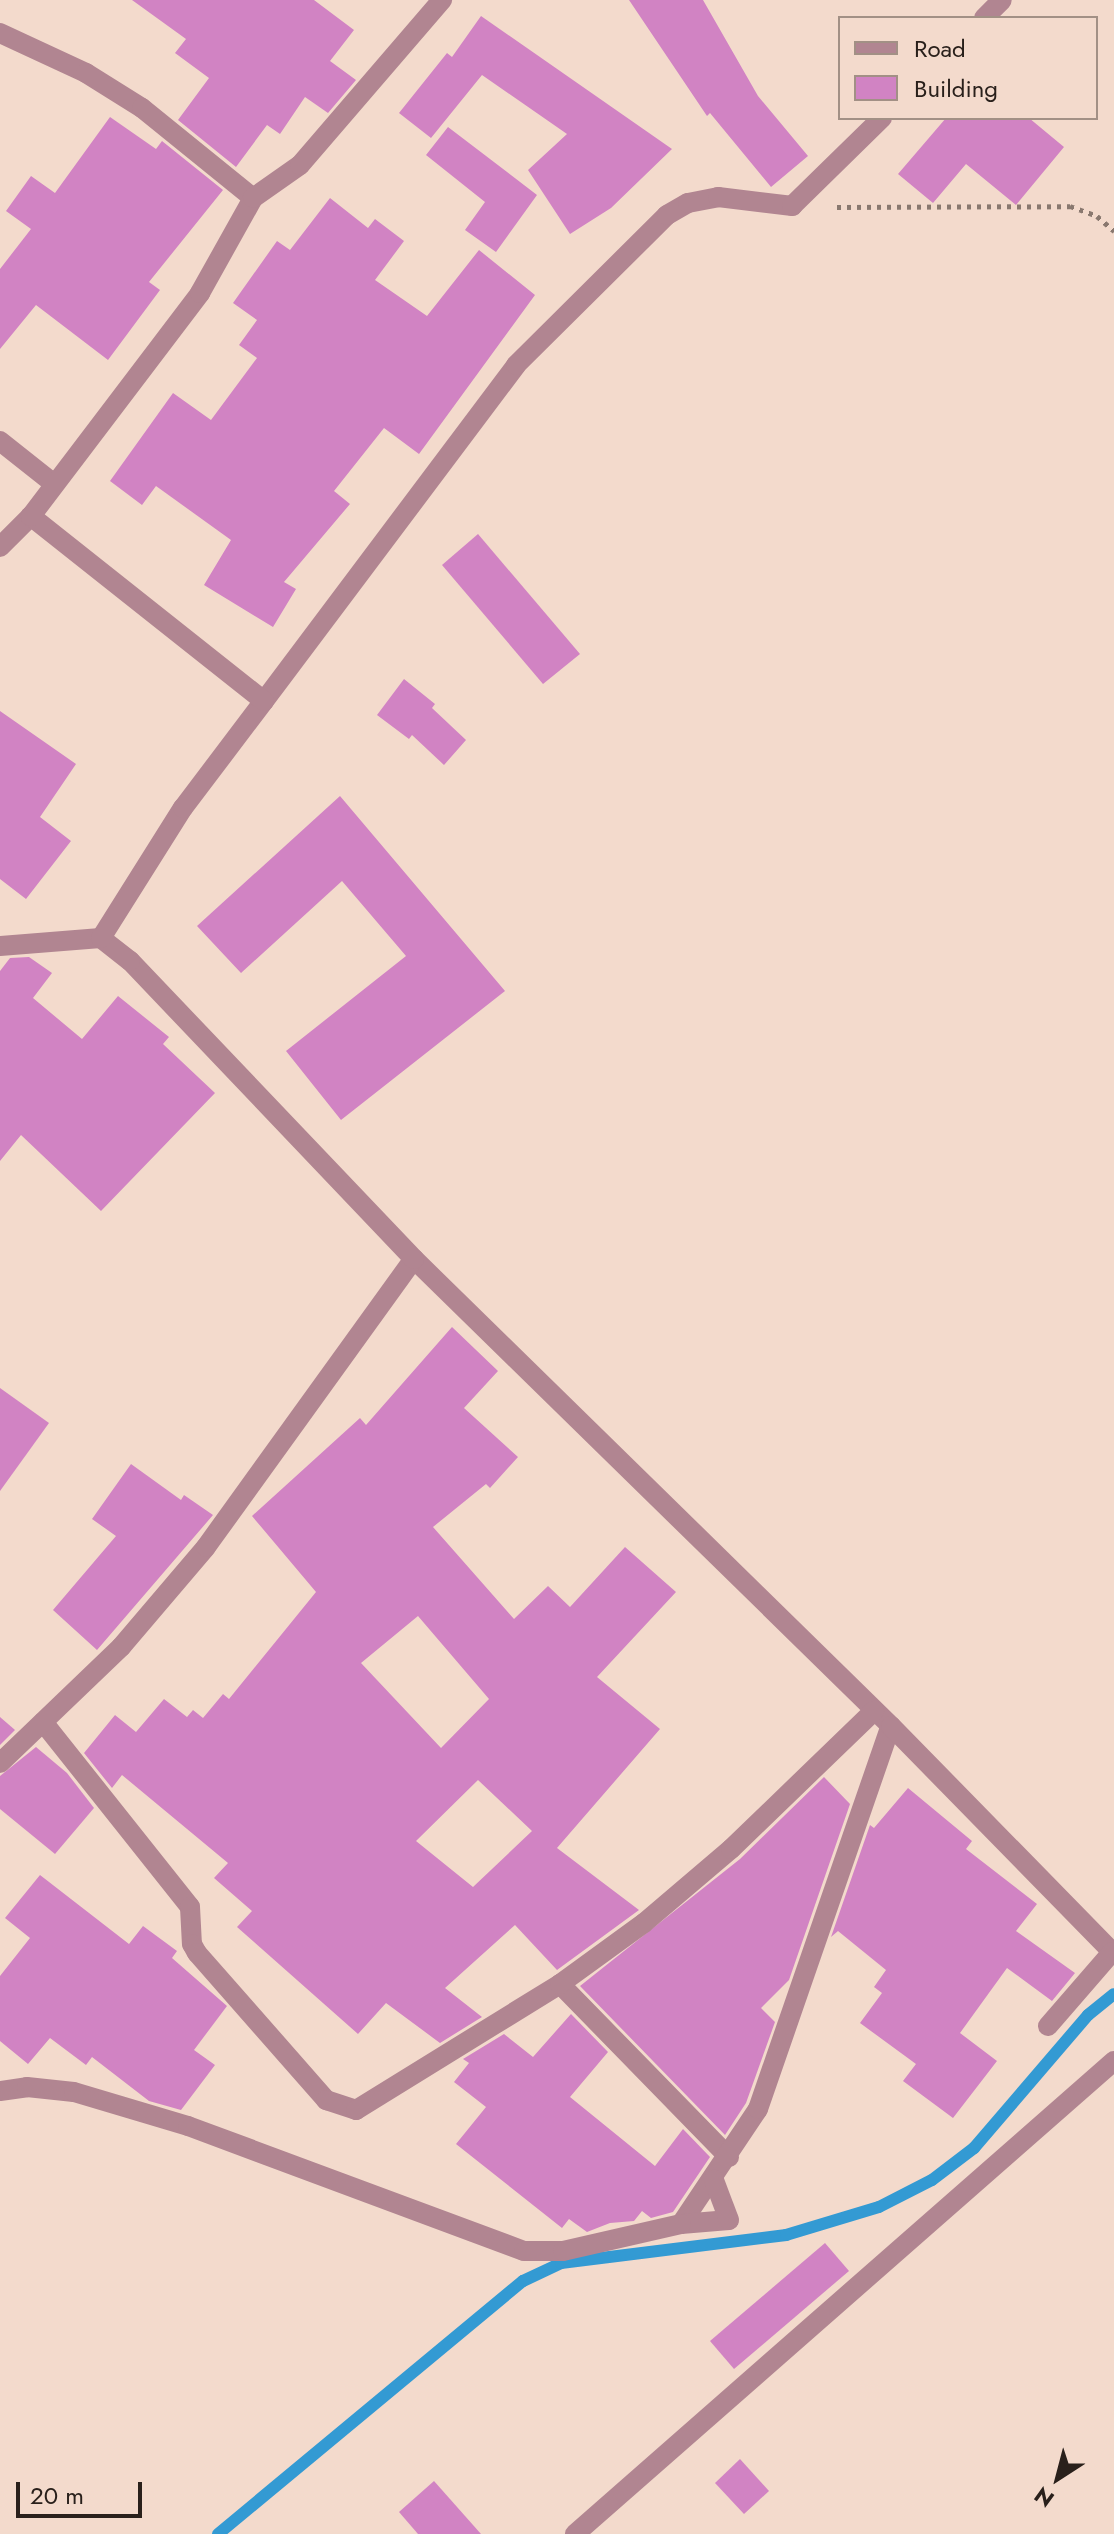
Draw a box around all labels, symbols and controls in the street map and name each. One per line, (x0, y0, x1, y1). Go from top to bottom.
legend (838, 16, 1098, 120)
text: Road (914, 31, 966, 66)
text: Building (914, 71, 998, 106)
north arrow (1018, 2438, 1098, 2518)
scale bar (20, 2466, 146, 2516)
text: 20 m (30, 2478, 84, 2513)
text: N (1027, 2479, 1060, 2515)

